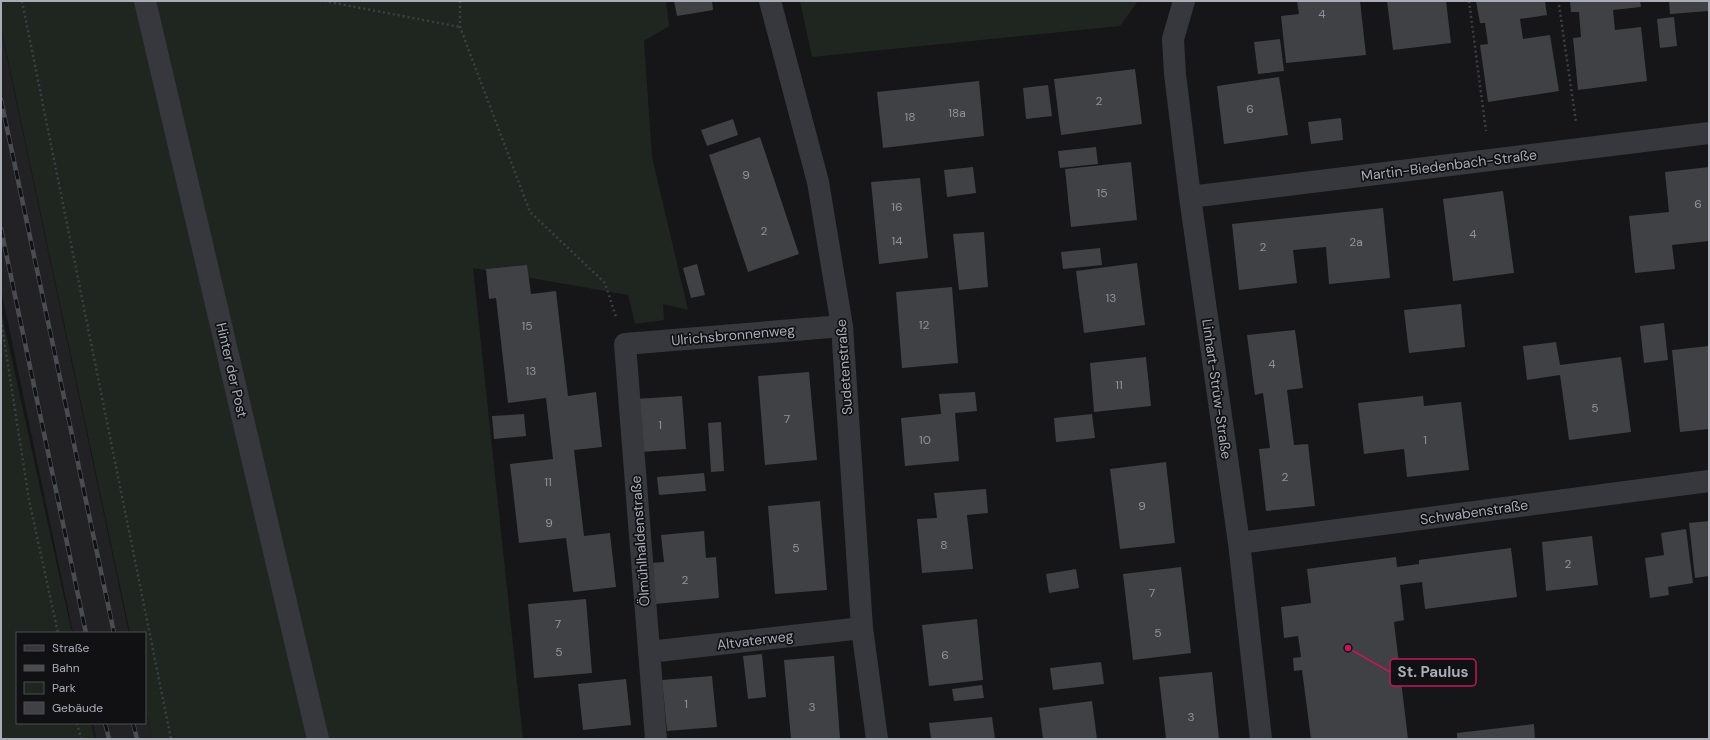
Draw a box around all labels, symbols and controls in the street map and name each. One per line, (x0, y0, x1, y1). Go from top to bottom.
house number: 4 (1318, 6, 1326, 22)
house number: 2 (1096, 93, 1103, 109)
house number: 6 (1246, 101, 1254, 117)
house number: 18a (948, 105, 966, 121)
house number: 18 (904, 109, 916, 125)
street label: Martin-Biedenbach-Straße (1360, 145, 1538, 185)
house number: 9 (742, 167, 750, 183)
house number: 15 (1096, 185, 1108, 201)
house number: 6 (1694, 196, 1702, 212)
house number: 16 (891, 199, 903, 215)
house number: 2 (761, 223, 768, 239)
house number: 4 (1469, 226, 1477, 242)
house number: 14 (891, 233, 903, 249)
house number: 2a (1349, 234, 1363, 250)
house number: 2 (1260, 239, 1267, 255)
house number: 13 (1106, 290, 1116, 306)
house number: 12 (919, 317, 929, 333)
house number: 15 (521, 318, 533, 334)
street label: Sudetenstraße (832, 318, 856, 415)
street label: Linhart-Strüw-Straße (1198, 318, 1236, 460)
street label: Hinter der Post (212, 321, 252, 419)
street label: Ulrichsbronnenweg (670, 321, 796, 349)
house number: 4 (1268, 356, 1276, 372)
house number: 13 (526, 363, 536, 379)
house number: 11 (1115, 377, 1123, 393)
house number: 5 (1591, 400, 1599, 416)
house number: 7 (784, 411, 790, 427)
house number: 1 (658, 417, 662, 433)
house number: 10 (919, 432, 931, 448)
house number: 1 (1423, 432, 1427, 448)
house number: 2 (1282, 469, 1289, 485)
house number: 11 (544, 474, 552, 490)
street label: Ölmühlhaldenstraße (626, 475, 654, 607)
street label: Schwabenstraße (1419, 495, 1529, 528)
house number: 9 (1138, 498, 1146, 514)
house number: 9 (545, 515, 553, 531)
house number: 8 (940, 537, 948, 553)
house number: 5 (792, 540, 800, 556)
house number: 2 (1565, 556, 1572, 572)
house number: 2 (682, 572, 689, 588)
house number: 7 (1149, 585, 1155, 601)
house number: 7 (555, 616, 561, 632)
house number: 5 (1154, 625, 1162, 641)
street label: Altvaterweg (716, 626, 794, 654)
legend (16, 632, 146, 724)
text: Straße (52, 640, 89, 656)
house number: 5 (555, 644, 563, 660)
house number: 6 (941, 647, 949, 663)
callout: St. Paulus (1390, 659, 1476, 686)
text: Bahn (52, 660, 80, 676)
text: St. Paulus (1398, 662, 1468, 682)
text: Park (52, 680, 76, 696)
house number: 1 (684, 696, 688, 712)
house number: 3 (808, 699, 816, 715)
text: Gebäude (52, 700, 103, 716)
house number: 3 (1187, 709, 1195, 725)

